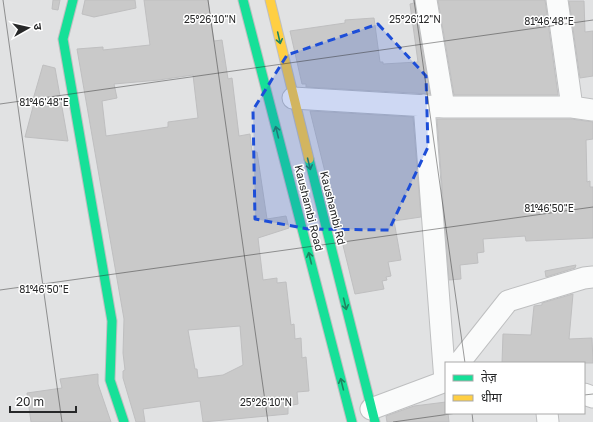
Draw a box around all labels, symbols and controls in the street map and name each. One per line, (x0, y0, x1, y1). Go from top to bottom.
north arrow (8, 8, 48, 48)
text: 25°26'10"N (184, 13, 236, 25)
text: 25°26'12"N (389, 13, 441, 25)
text: 81°46'48"E (524, 15, 574, 27)
text: उ (32, 22, 45, 31)
one-way arrow (275, 31, 283, 44)
text: 81°46'48"E (19, 96, 69, 108)
one-way arrow (273, 126, 281, 139)
one-way arrow (306, 158, 314, 171)
street label: Kaushambi Road (292, 163, 326, 252)
street label: Kaushambi Rd (318, 170, 349, 246)
text: 81°46'50"E (524, 202, 574, 214)
one-way arrow (306, 252, 313, 265)
text: 81°46'50"E (19, 283, 69, 295)
one-way arrow (341, 297, 349, 310)
legend (445, 362, 585, 414)
text: तेज़ (481, 370, 498, 385)
one-way arrow (338, 378, 345, 391)
scale bar (10, 388, 76, 414)
text: धीमा (481, 390, 503, 405)
text: 20 m (16, 394, 44, 409)
text: 25°26'10"N (240, 396, 292, 408)

